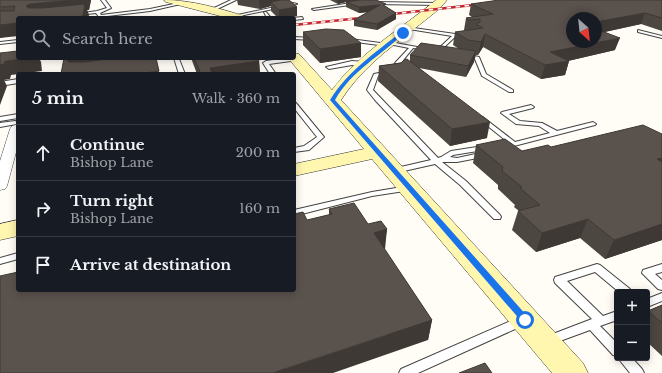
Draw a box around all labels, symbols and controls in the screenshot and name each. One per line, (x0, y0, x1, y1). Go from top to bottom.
north arrow (566, 12, 602, 48)
search box (16, 16, 296, 60)
route end (394, 24, 412, 42)
icon: search (30, 27, 52, 49)
text: Search here (62, 29, 153, 48)
text: 5 min (32, 88, 84, 109)
text: Walk · 360 m (192, 90, 280, 107)
text: Continue (70, 135, 145, 154)
icon: ahead (32, 142, 54, 164)
text: 200 m (236, 144, 280, 161)
text: Bishop Lane (70, 154, 153, 171)
text: Turn right (70, 191, 153, 210)
icon: right (32, 198, 54, 220)
text: 160 m (239, 200, 280, 217)
text: Bishop Lane (70, 210, 153, 227)
icon: arrive (32, 254, 54, 276)
text: Arrive at destination (70, 255, 231, 274)
map controls (614, 289, 650, 361)
button: + (614, 289, 650, 325)
route start (516, 311, 534, 329)
button: − (614, 325, 650, 361)

